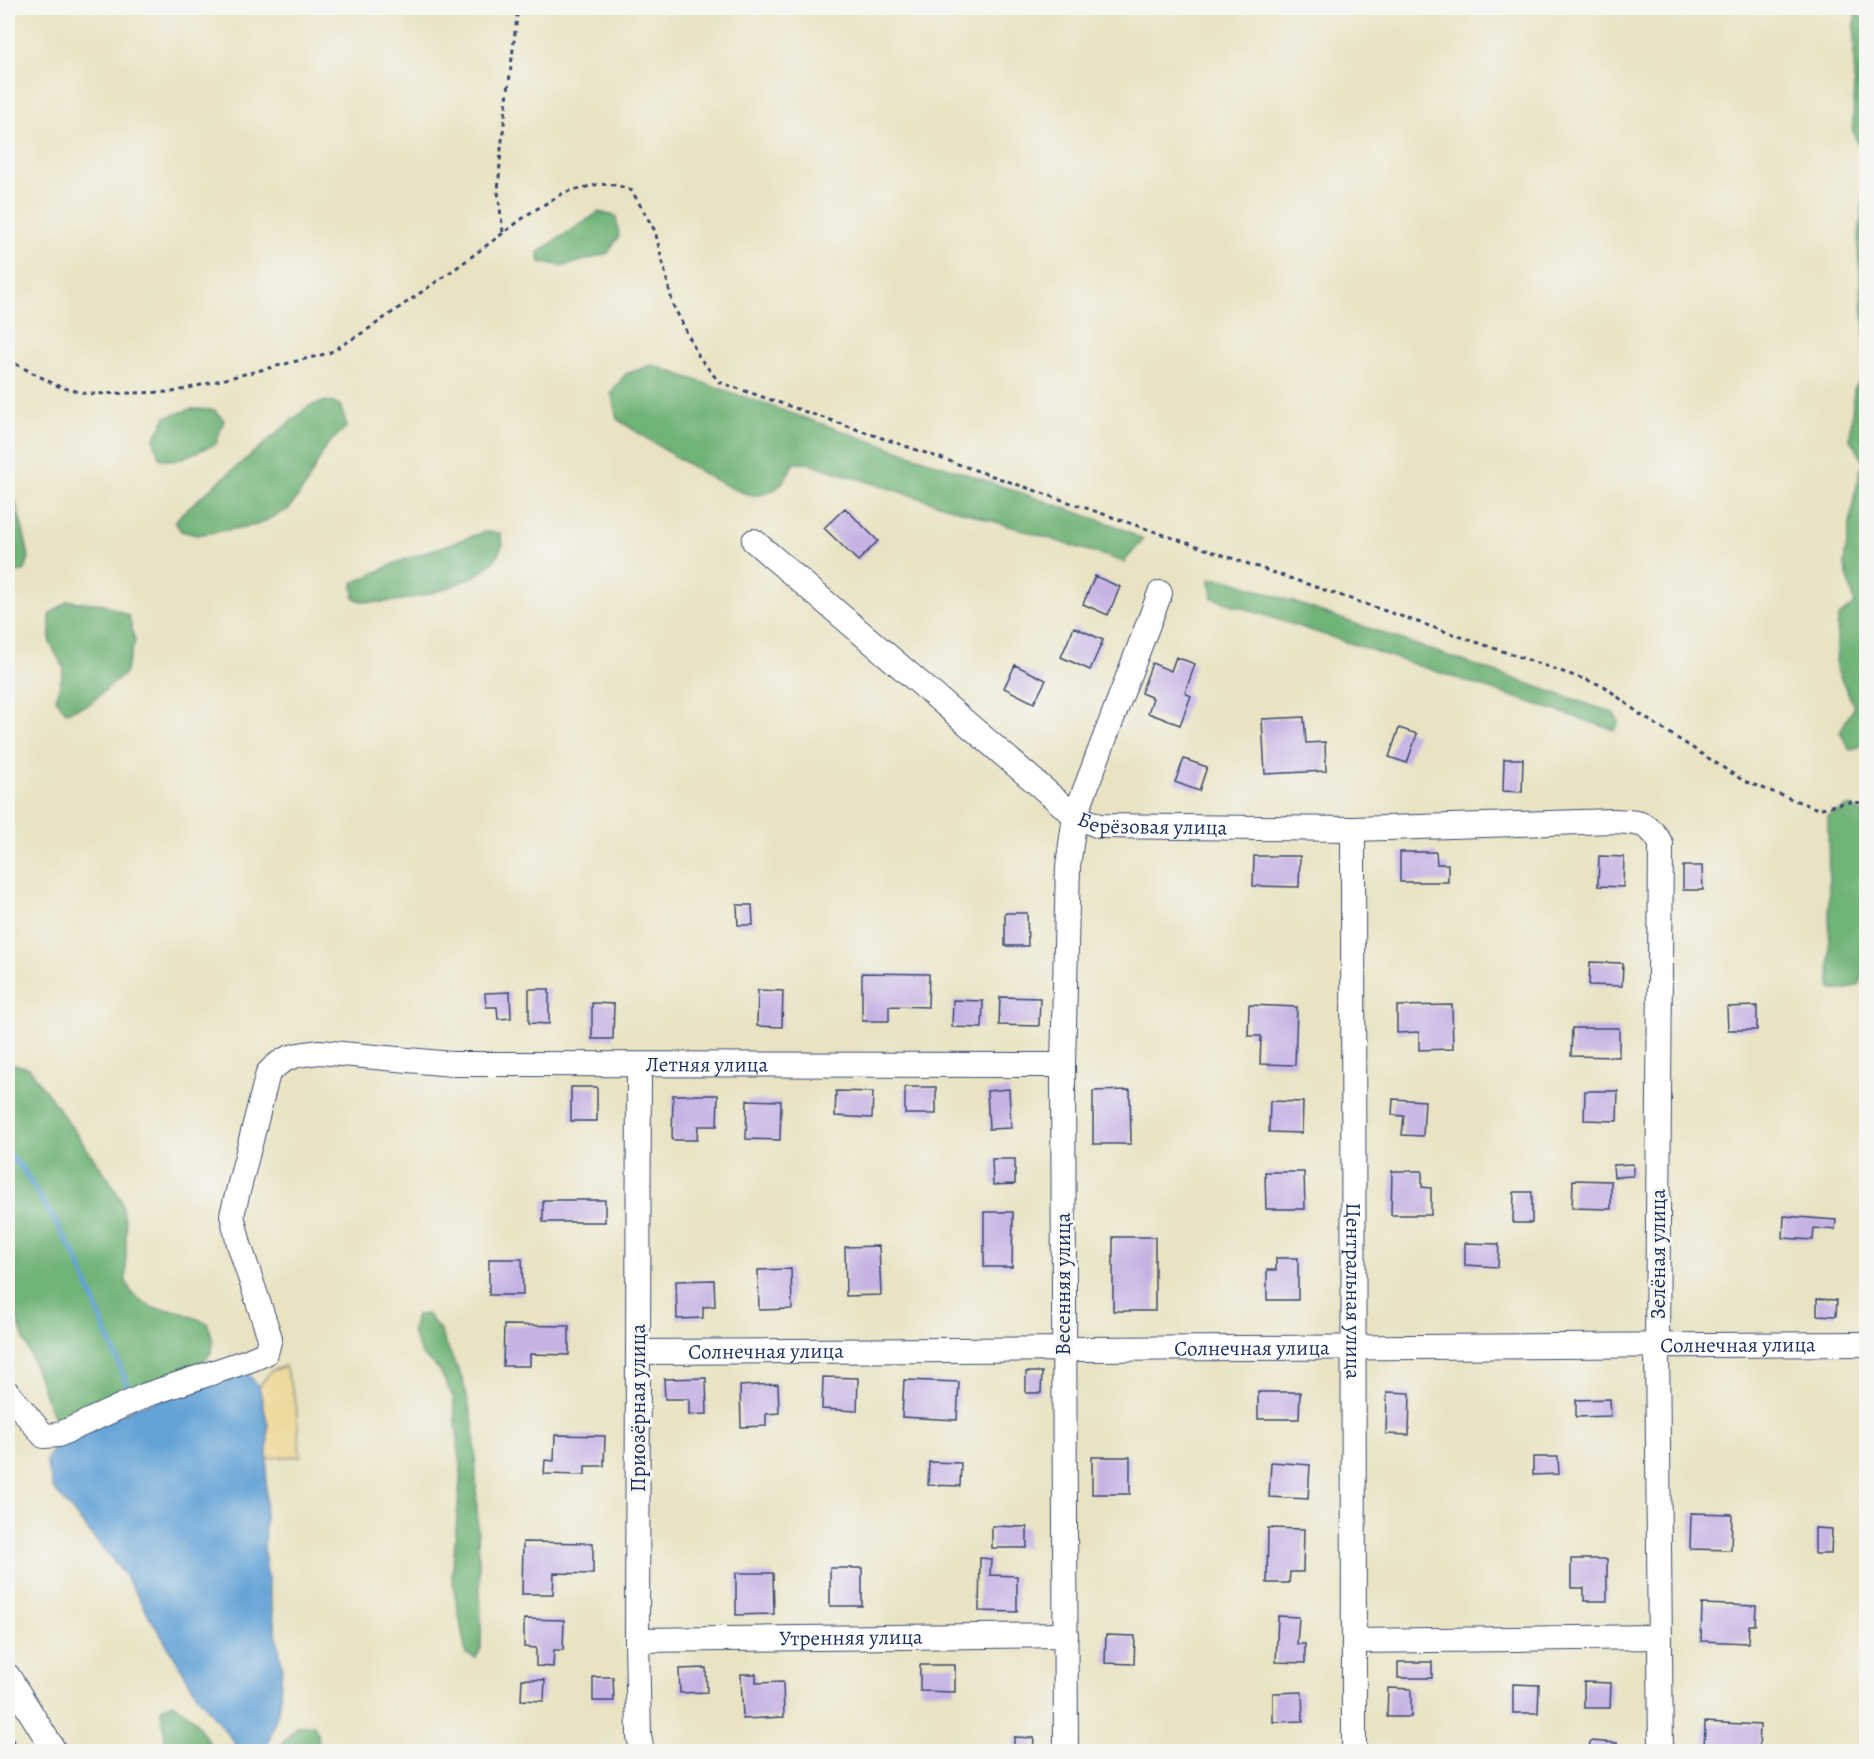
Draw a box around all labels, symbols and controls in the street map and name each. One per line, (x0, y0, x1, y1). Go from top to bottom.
street label: Берёзовая улица (1074, 805, 1228, 842)
street label: Летняя улица (646, 1050, 768, 1079)
street label: Зелёная улица (1644, 1189, 1672, 1319)
street label: Центральная улица (1339, 1203, 1368, 1379)
street label: Весенняя улица (1049, 1212, 1077, 1355)
street label: Приозёрная улица (624, 1324, 652, 1492)
street label: Солнечная улица (1660, 1330, 1816, 1359)
street label: Солнечная улица (1174, 1333, 1330, 1363)
street label: Солнечная улица (688, 1337, 844, 1366)
street label: Утренняя улица (779, 1623, 923, 1652)

